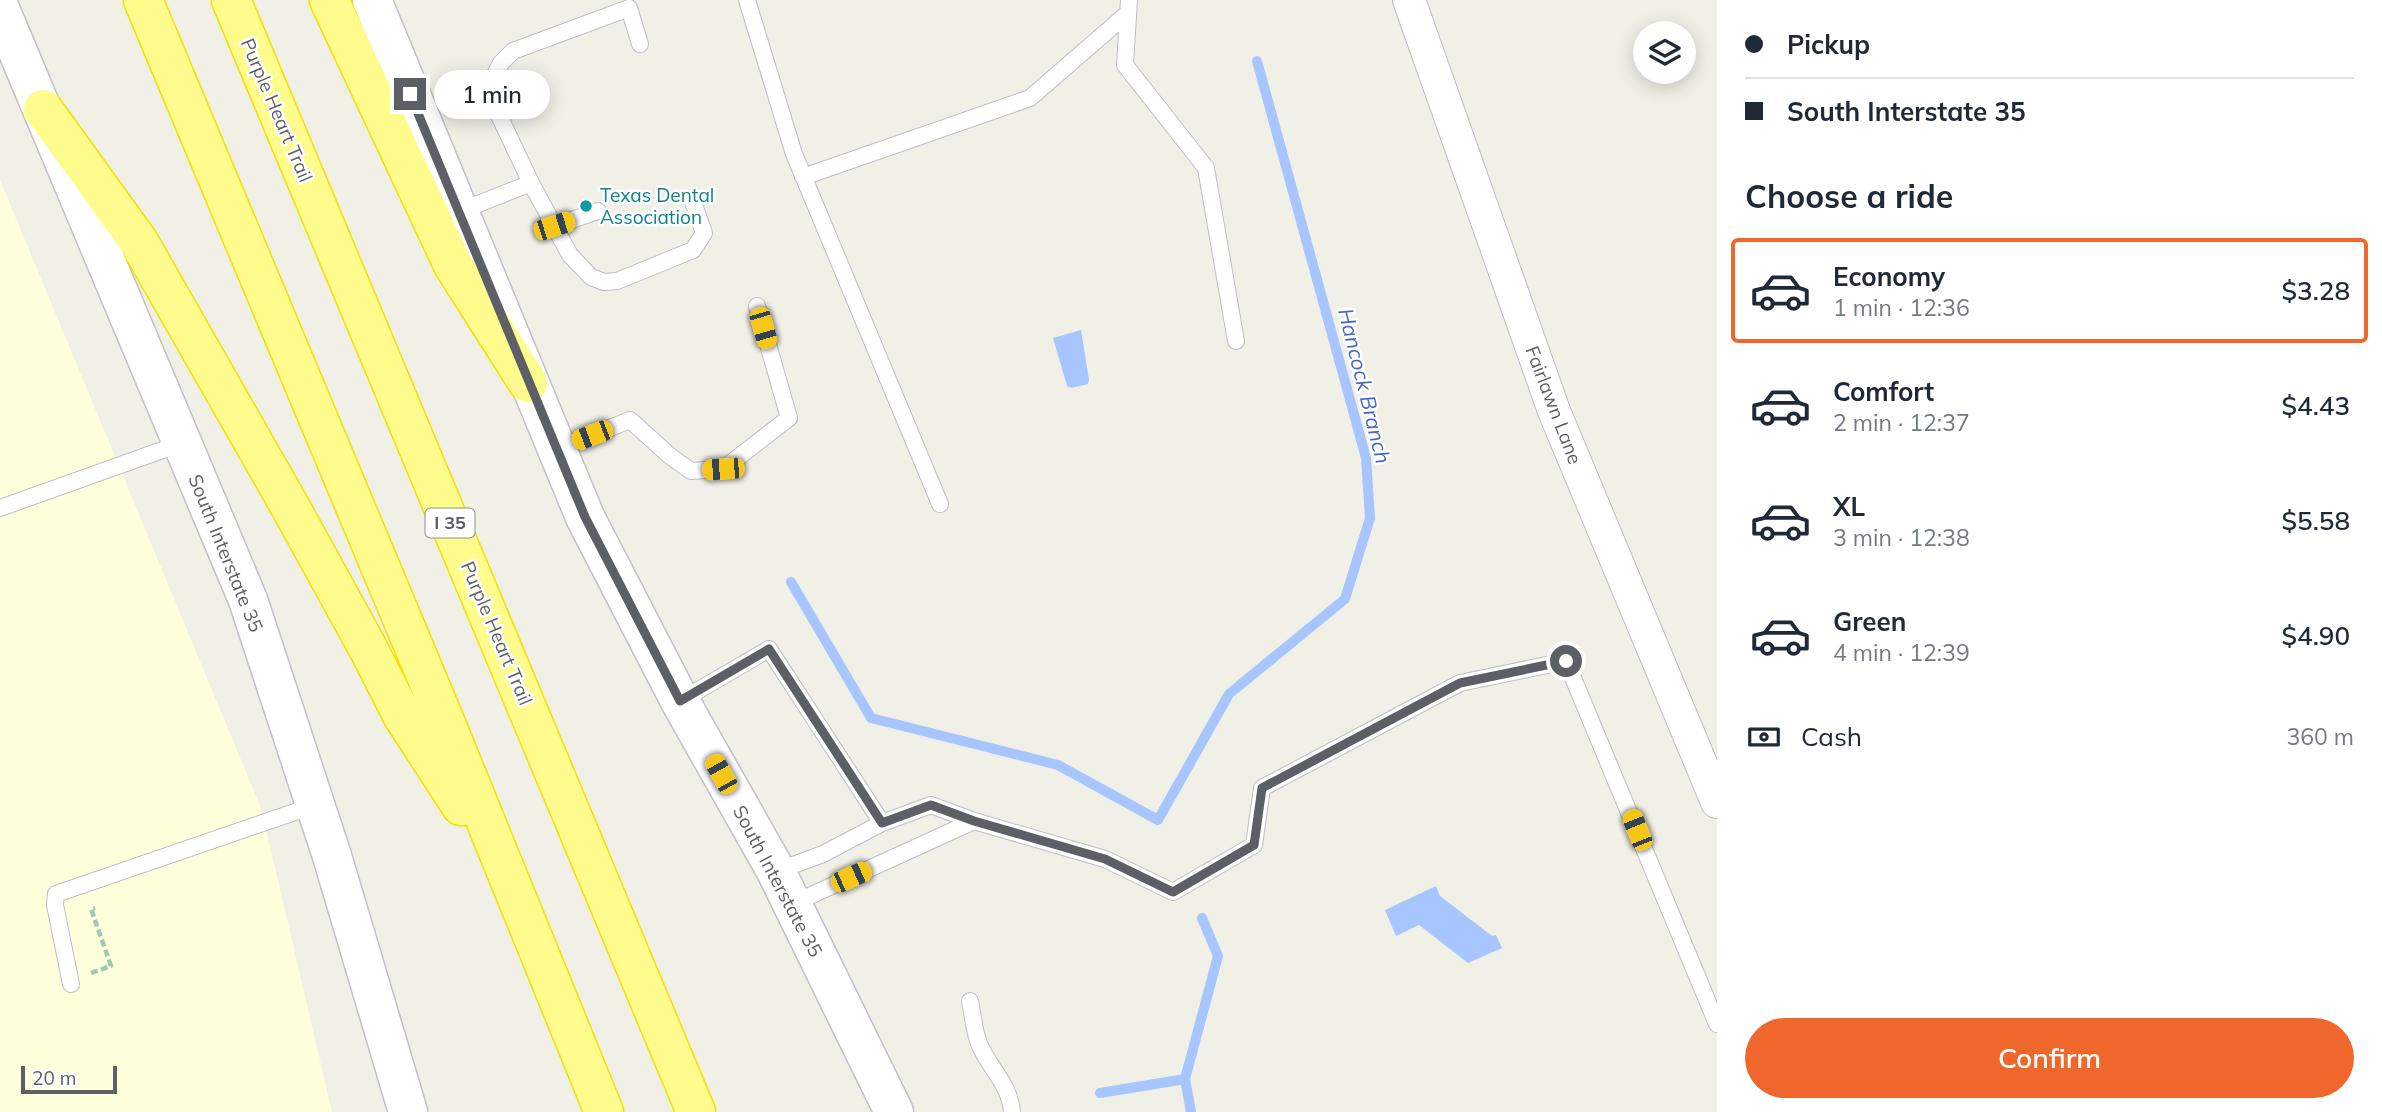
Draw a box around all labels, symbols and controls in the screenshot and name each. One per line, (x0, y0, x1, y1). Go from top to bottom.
map controls (1633, 21, 1696, 84)
button: layers (1633, 21, 1696, 84)
text: Pickup (1787, 28, 1870, 61)
street label: Purple Heart Trail (236, 34, 318, 186)
callout: 1 min (434, 70, 550, 119)
route end (394, 78, 426, 110)
text: 1 min (462, 80, 522, 109)
text: South Interstate 35 (1787, 95, 2026, 128)
text: Choose a ride (1745, 176, 1953, 216)
place label: Texas Dental Association (600, 183, 714, 229)
marker: Texas Dental Association (578, 198, 594, 214)
car (531, 210, 578, 242)
icon: car (1749, 259, 1812, 322)
text: Economy (1833, 260, 1945, 293)
text: $3.28 (2281, 274, 2350, 307)
text: 1 min · 12:36 (1833, 293, 1970, 322)
car (748, 305, 779, 351)
water label: Hancock Branch (1333, 305, 1397, 466)
street label: Fairlawn Lane (1520, 342, 1588, 468)
icon: car (1749, 374, 1812, 437)
text: Comfort (1833, 375, 1934, 408)
text: $4.43 (2281, 389, 2350, 422)
text: 2 min · 12:37 (1833, 408, 1970, 437)
car (569, 418, 616, 452)
car (702, 457, 745, 481)
street label: South Interstate 35 (183, 471, 269, 635)
icon: car (1749, 489, 1812, 552)
text: XL (1833, 490, 1865, 523)
text: $5.58 (2281, 504, 2350, 537)
road number: I 35 (426, 508, 475, 538)
text: 3 min · 12:38 (1833, 523, 1970, 552)
street label: Purple Heart Trail (456, 557, 538, 709)
icon: car (1749, 604, 1812, 667)
text: Green (1833, 605, 1906, 638)
text: $4.90 (2281, 619, 2350, 652)
text: 4 min · 12:39 (1833, 638, 1970, 667)
route start (1550, 645, 1582, 677)
icon: cash (1745, 718, 1783, 756)
text: Cash (1801, 720, 1862, 753)
text: 360 m (2286, 722, 2354, 751)
car (702, 751, 741, 797)
street label: South Interstate 35 (728, 801, 828, 961)
car (1620, 807, 1655, 853)
car (828, 859, 875, 895)
button: Confirm (1745, 1018, 2354, 1098)
scale bar (21, 1063, 117, 1095)
text: 20 m (32, 1066, 76, 1090)

